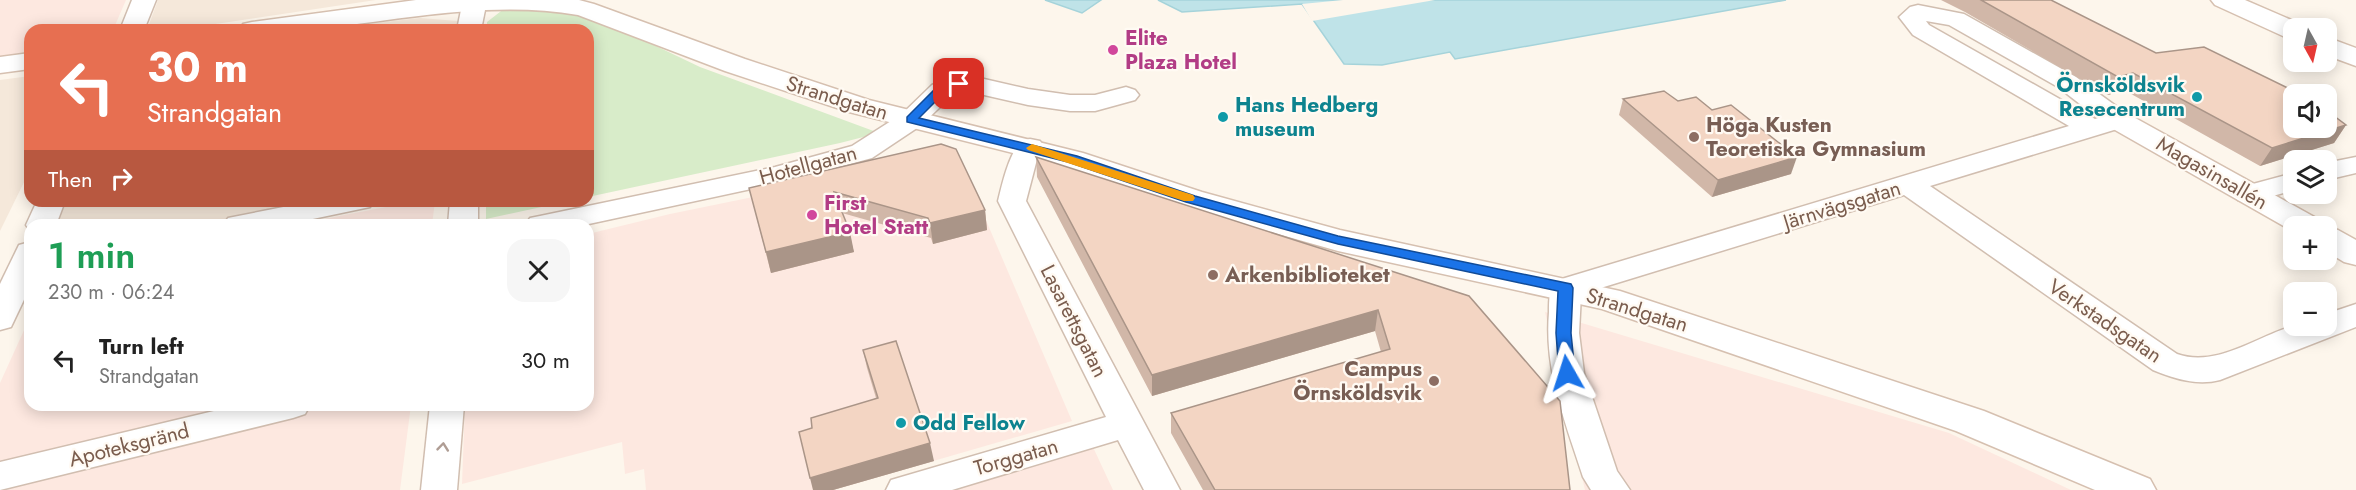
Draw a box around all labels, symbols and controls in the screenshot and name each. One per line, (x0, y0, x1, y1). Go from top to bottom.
north arrow (2283, 18, 2337, 72)
map controls (2283, 18, 2337, 336)
place label: Elite Plaza Hotel (1125, 23, 1237, 77)
text: 30 m (147, 37, 248, 98)
marker: Elite Plaza Hotel (1106, 43, 1120, 57)
icon: left (48, 48, 126, 126)
pin (933, 58, 984, 109)
icon: arrive (942, 67, 975, 100)
street label: Strandgatan (782, 68, 892, 128)
place label: Örnsköldsvik Resecentrum (2056, 70, 2185, 124)
button: sound (2283, 84, 2337, 138)
place label: Hans Hedberg museum (1235, 90, 1378, 144)
marker: Örnsköldsvik Resecentrum (2190, 90, 2204, 104)
text: Strandgatan (147, 93, 282, 132)
marker: Hans Hedberg museum (1216, 110, 1230, 124)
place label: Höga Kusten Teoretiska Gymnasium (1706, 110, 1926, 164)
street label: Magasinsallén (2151, 129, 2273, 217)
marker: Höga Kusten Teoretiska Gymnasium (1687, 130, 1701, 144)
street label: Hotellgatan (756, 138, 860, 192)
button: layers (2283, 150, 2337, 204)
icon: right (105, 162, 138, 195)
text: Then (48, 163, 93, 195)
street label: Järnvägsgatan (1777, 173, 1904, 238)
place label: First Hotel Statt (824, 188, 928, 242)
marker: First Hotel Statt (805, 208, 819, 222)
button: + (2283, 216, 2337, 270)
text: 1 min (48, 229, 135, 281)
button: close (507, 239, 570, 302)
street label: Lasarettsgatan (1033, 260, 1115, 382)
place label: Arkenbiblioteket (1224, 260, 1390, 290)
marker: Arkenbiblioteket (1206, 268, 1220, 282)
street label: Verkstadsgatan (2042, 272, 2168, 370)
text: 230 m · 06:24 (48, 278, 174, 307)
street label: Strandgatan (1582, 280, 1692, 340)
button: − (2283, 282, 2337, 336)
text: Turn left (99, 330, 184, 362)
position arrow (1535, 341, 1599, 405)
icon: left (48, 344, 81, 377)
text: 30 m (521, 344, 570, 376)
place label: Campus Örnsköldsvik (1293, 354, 1422, 408)
text: Strandgatan (99, 362, 199, 391)
marker: Campus Örnsköldsvik (1427, 374, 1441, 388)
place label: Odd Fellow (913, 408, 1026, 438)
street label: Apoteksgränd (66, 416, 192, 474)
marker: Odd Fellow (894, 416, 908, 430)
street label: Torggatan (970, 431, 1062, 483)
one-way arrow (436, 443, 449, 452)

